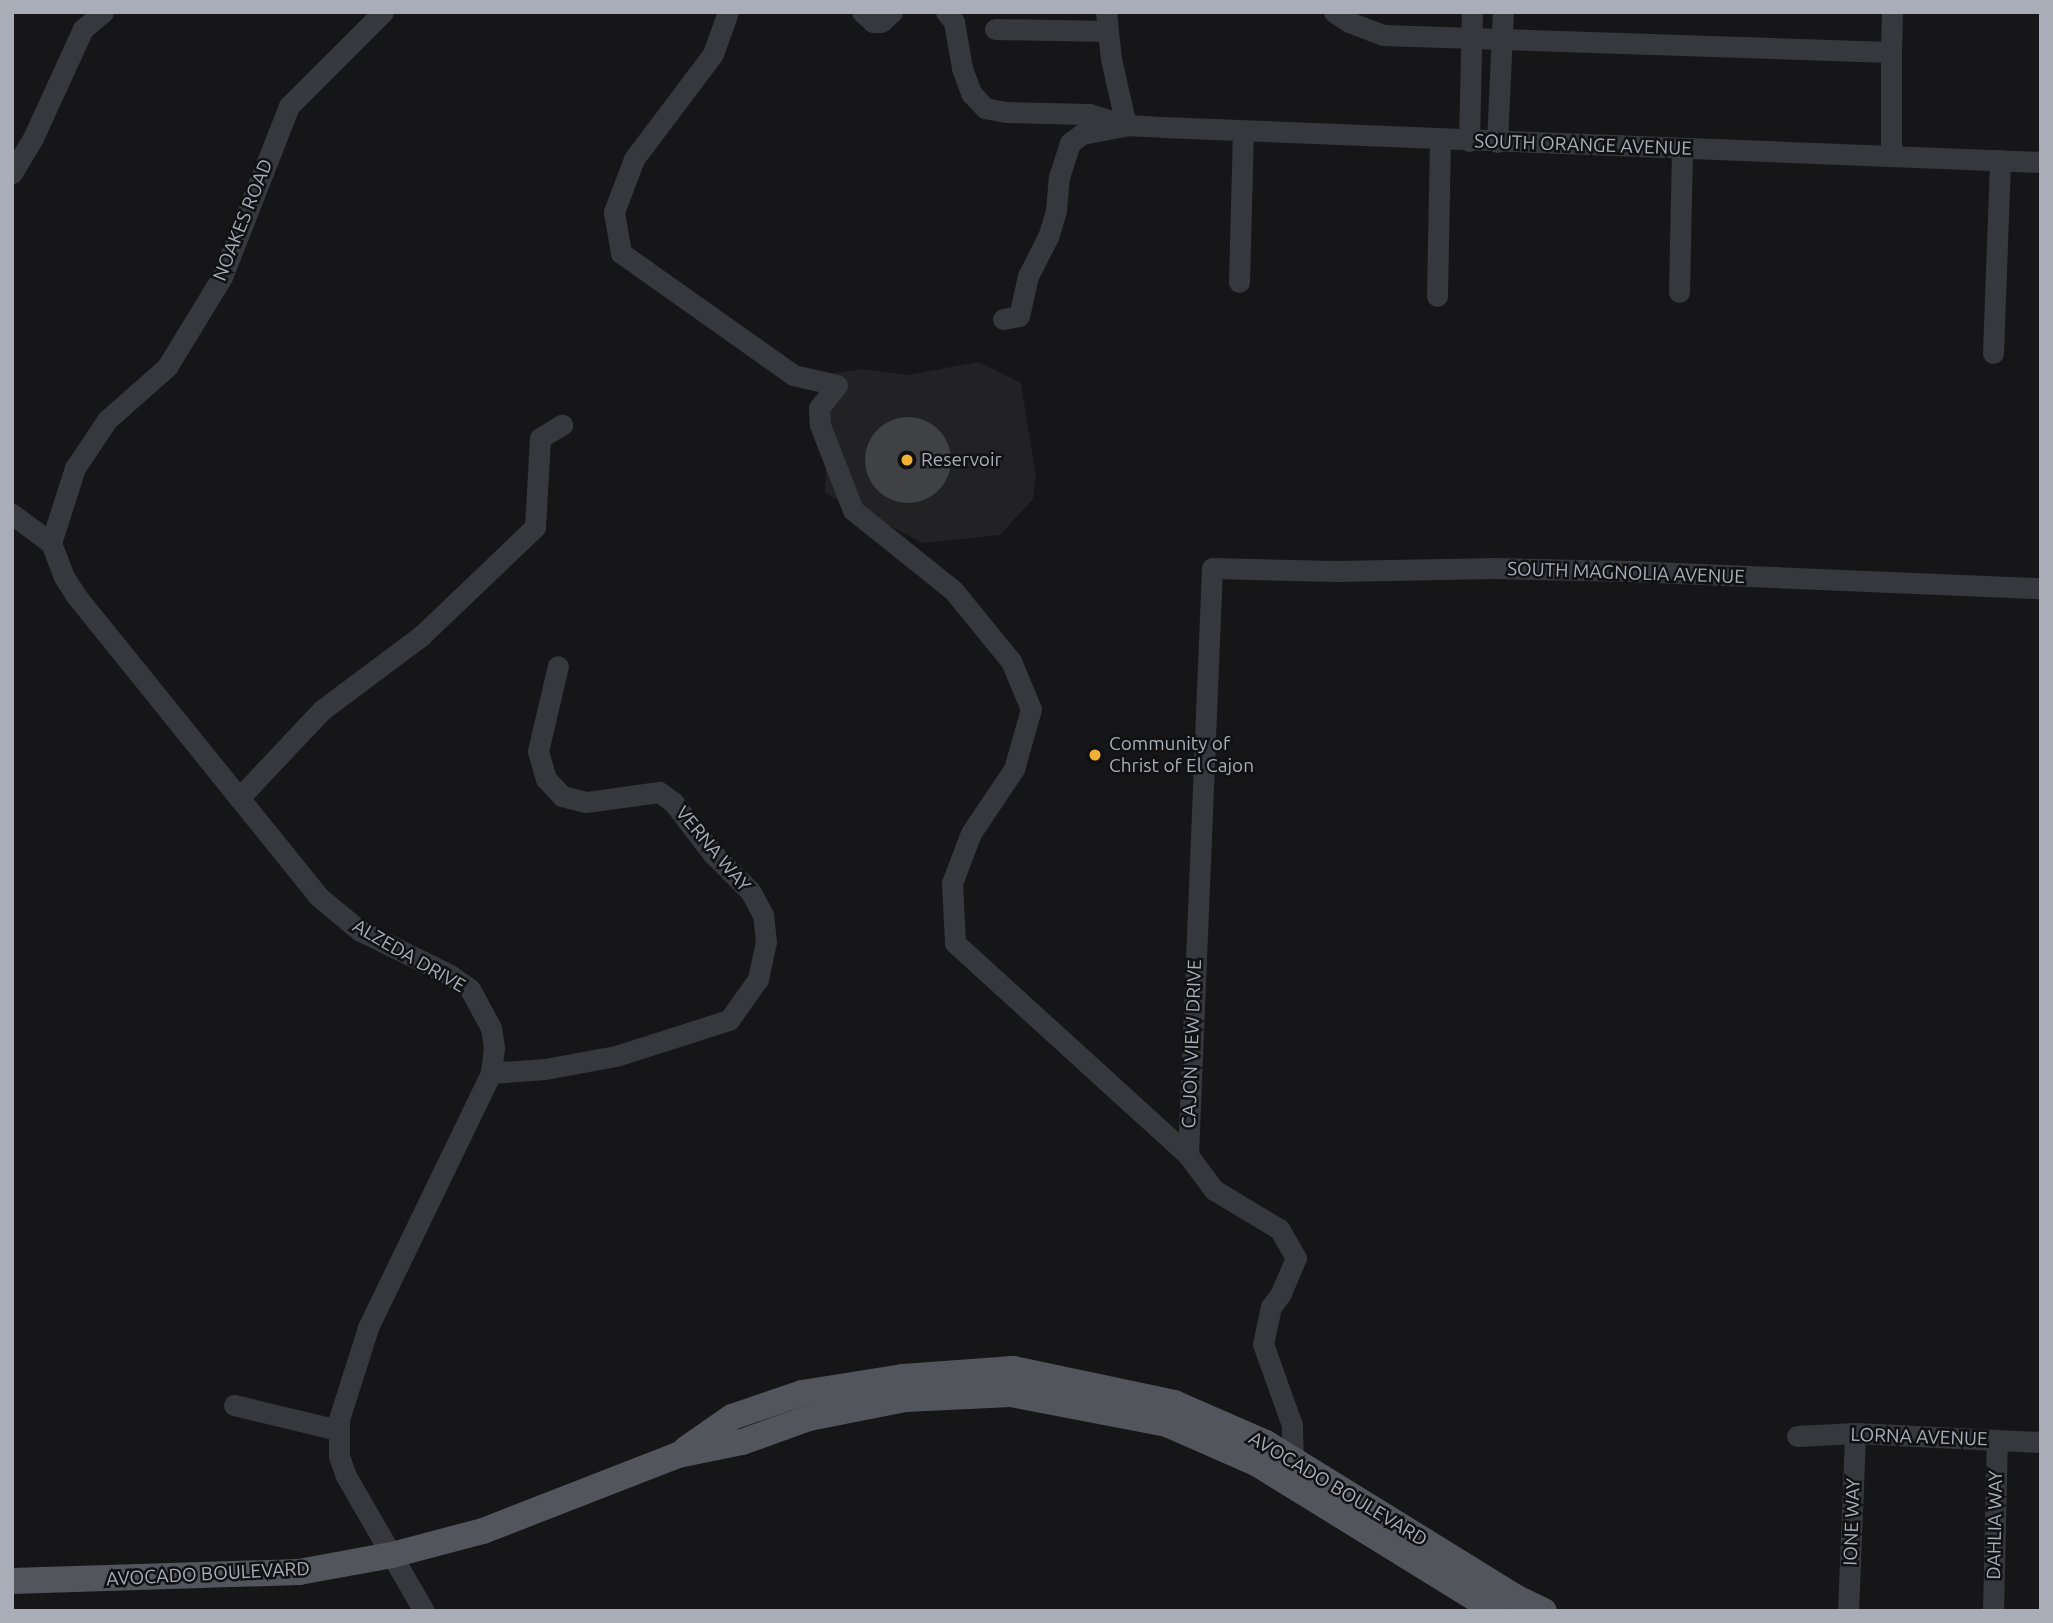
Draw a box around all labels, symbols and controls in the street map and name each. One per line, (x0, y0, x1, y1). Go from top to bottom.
street label: SOUTH ORANGE AVENUE (1474, 130, 1692, 160)
street label: NOAKES ROAD (208, 156, 278, 284)
place label: Reservoir (921, 449, 1002, 471)
marker: Reservoir (899, 452, 915, 468)
street label: SOUTH MAGNOLIA AVENUE (1507, 557, 1745, 589)
place label: Community of Christ of El Cajon (1109, 733, 1254, 777)
marker: Community of Christ of El Cajon (1087, 747, 1103, 763)
street label: VERNA WAY (671, 802, 755, 896)
street label: ALZEDA DRIVE (349, 915, 469, 997)
street label: CAJON VIEW DRIVE (1178, 959, 1206, 1129)
street label: LORNA AVENUE (1850, 1423, 1988, 1451)
street label: AVOCADO BOULEVARD (1245, 1427, 1431, 1551)
street label: DAHLIA WAY (1983, 1470, 2007, 1580)
street label: IONE WAY (1839, 1478, 1865, 1566)
street label: AVOCADO BOULEVARD (106, 1557, 310, 1591)

